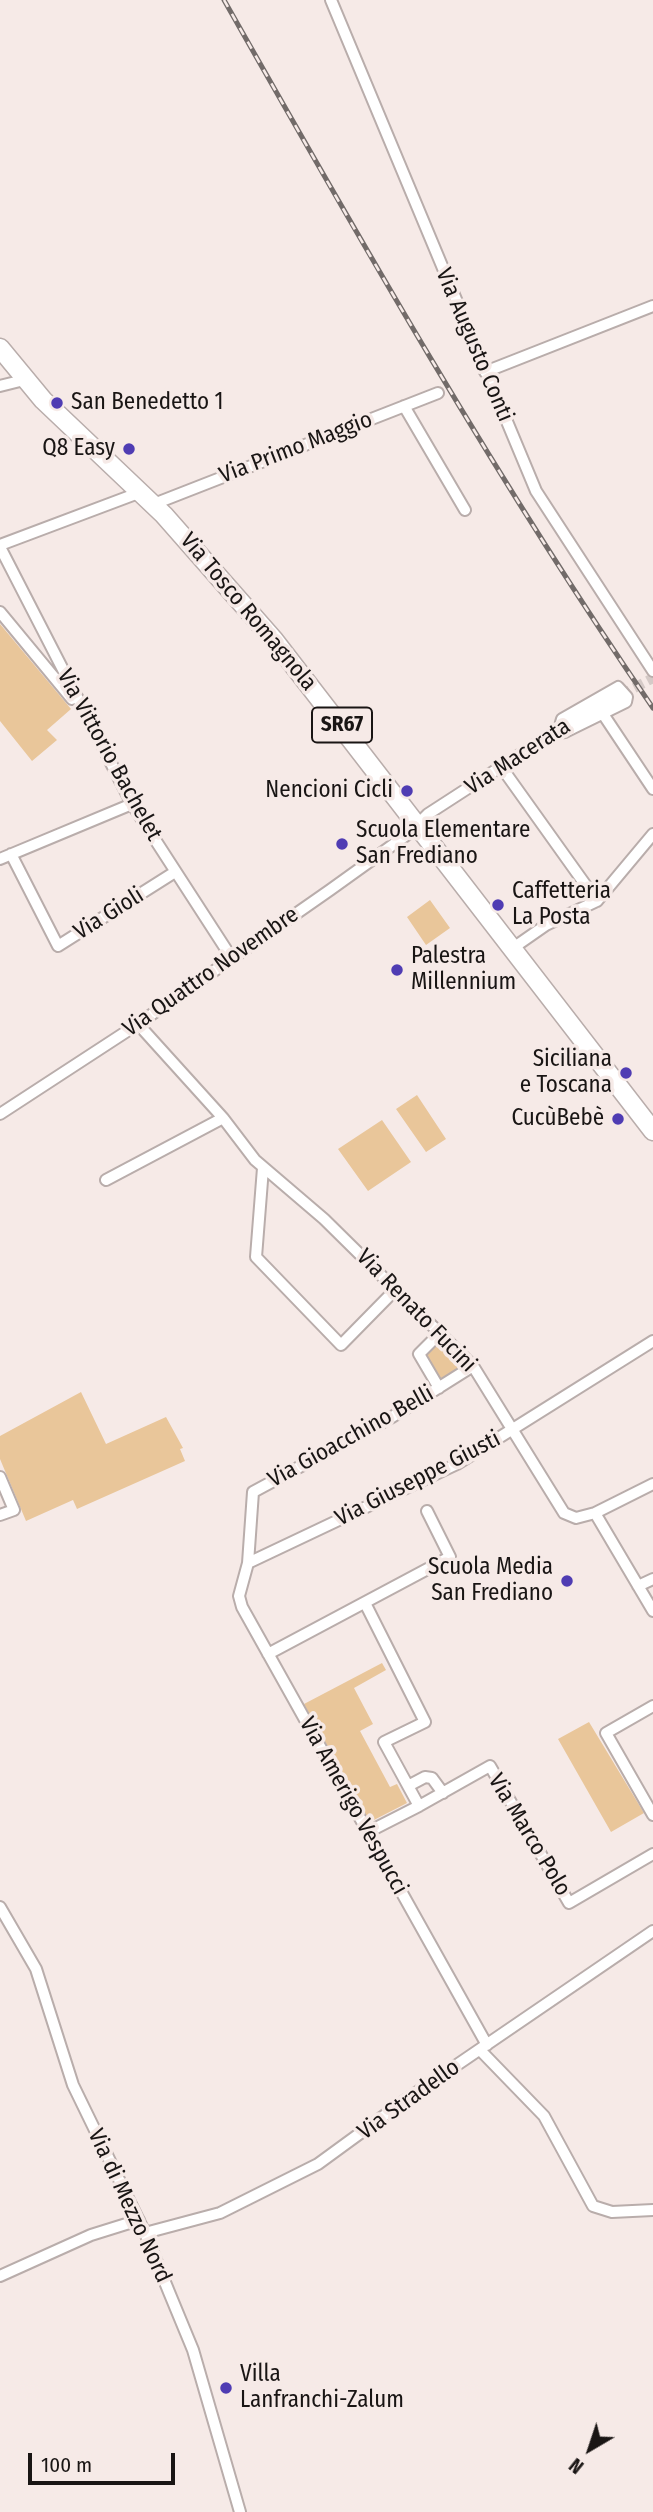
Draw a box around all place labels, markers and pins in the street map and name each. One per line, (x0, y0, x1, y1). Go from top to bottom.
place label: San Benedetto 1 (71, 389, 223, 417)
marker: San Benedetto 1 (49, 395, 65, 411)
place label: Q8 Easy (42, 435, 115, 463)
marker: Q8 Easy (121, 441, 137, 457)
place label: Nencioni Cicli (265, 777, 393, 805)
marker: Nencioni Cicli (399, 783, 415, 799)
place label: Scuola Elementare San Frediano (356, 817, 530, 871)
marker: Scuola Elementare San Frediano (334, 836, 350, 852)
place label: Caffetteria La Posta (512, 878, 611, 932)
marker: Caffetteria La Posta (490, 897, 506, 913)
place label: Palestra Millennium (411, 943, 516, 997)
marker: Palestra Millennium (389, 962, 405, 978)
place label: Siciliana e Toscana (520, 1046, 612, 1100)
marker: Siciliana e Toscana (618, 1065, 634, 1081)
place label: CucùBebè (511, 1105, 604, 1133)
marker: CucùBebè (610, 1111, 626, 1127)
place label: Scuola Media San Frediano (428, 1554, 553, 1608)
marker: Scuola Media San Frediano (559, 1573, 575, 1589)
place label: Villa Lanfranchi-Zalum (240, 2361, 404, 2415)
marker: Villa Lanfranchi-Zalum (218, 2380, 234, 2396)

